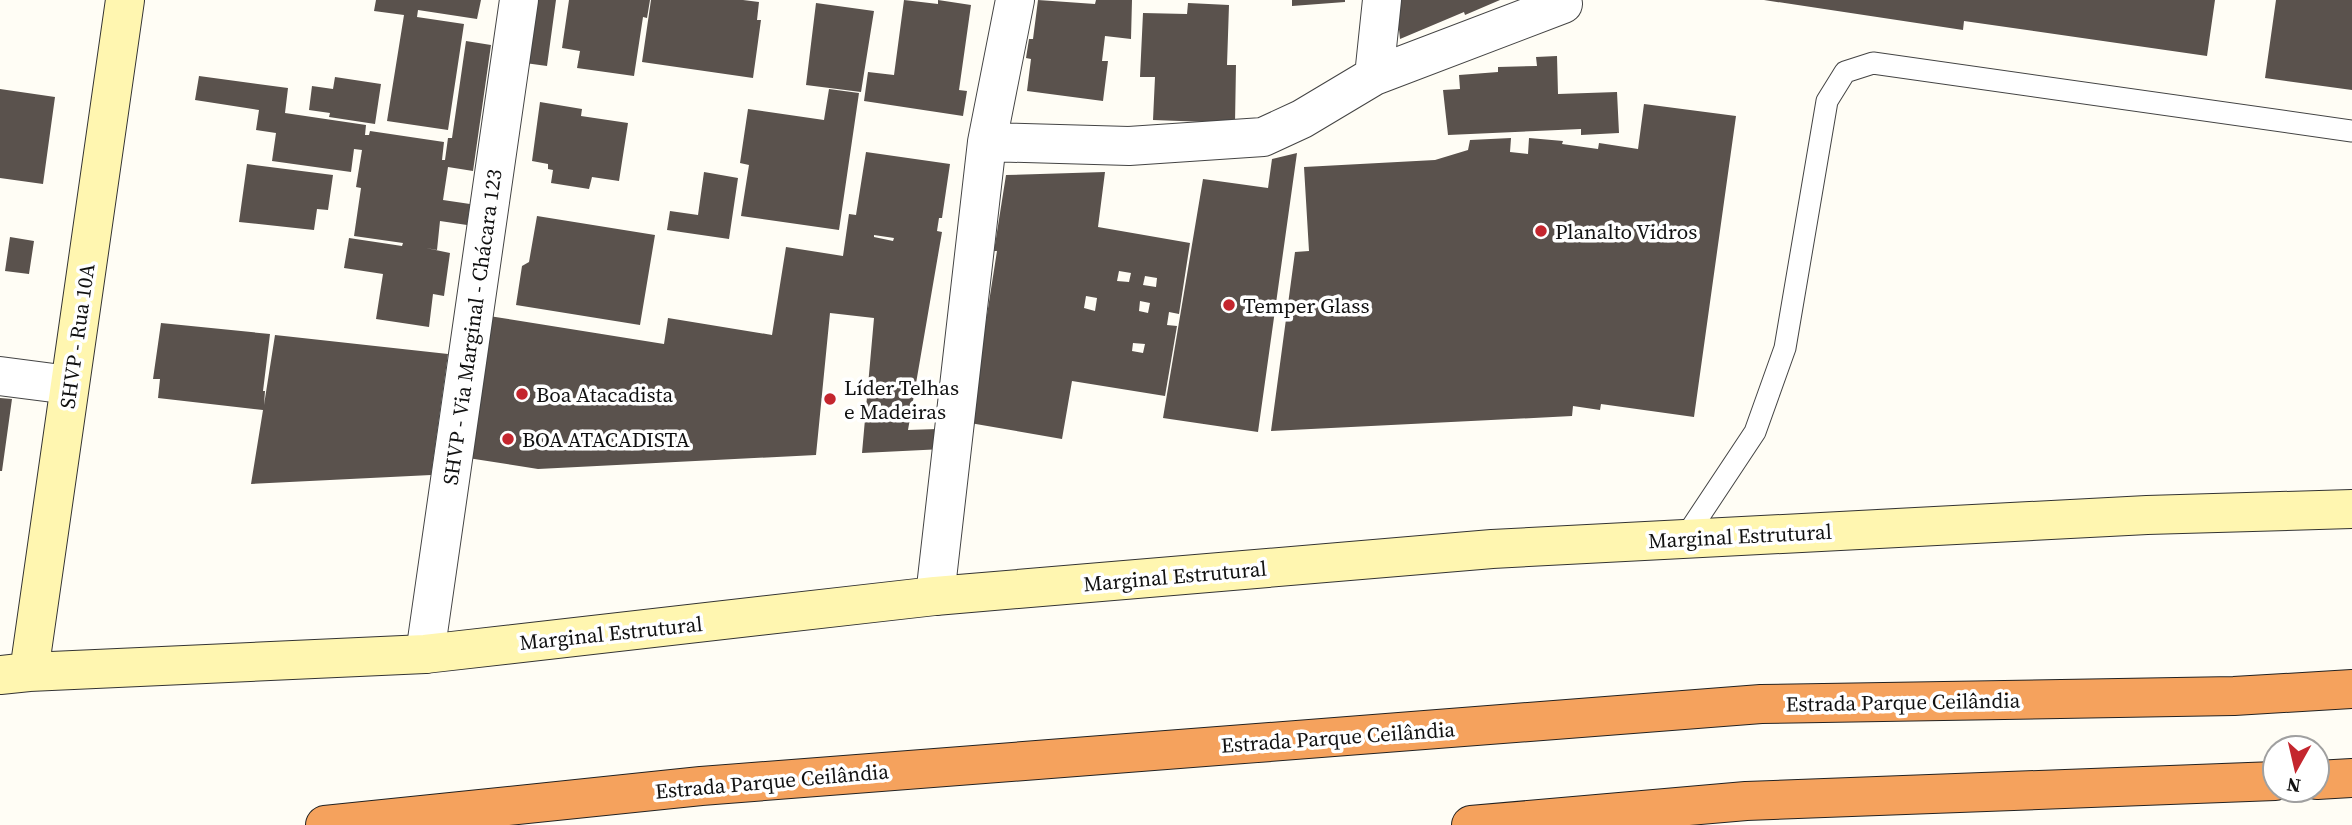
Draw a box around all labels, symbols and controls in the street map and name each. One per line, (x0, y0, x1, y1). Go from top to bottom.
street label: SHVP - Via Marginal - Chácara 123 (435, 167, 509, 487)
place label: Planalto Vidros (1555, 217, 1697, 246)
marker: Planalto Vidros (1533, 223, 1549, 239)
street label: SHVP - Rua 10A (52, 262, 102, 410)
place label: Temper Glass (1243, 291, 1370, 320)
marker: Temper Glass (1221, 297, 1237, 313)
place label: Líder Telhas e Madeiras (844, 373, 959, 426)
place label: Boa Atacadista (536, 380, 673, 409)
marker: Boa Atacadista (514, 386, 530, 402)
marker: Líder Telhas e Madeiras (822, 391, 838, 407)
place label: BOA ATACADISTA (522, 425, 690, 454)
marker: BOA ATACADISTA (500, 431, 516, 447)
street label: Marginal Estrutural (1647, 517, 1833, 555)
street label: Marginal Estrutural (1082, 554, 1268, 598)
street label: Marginal Estrutural (518, 609, 704, 657)
street label: Estrada Parque Ceilândia (1785, 685, 2021, 719)
street label: Estrada Parque Ceilândia (1220, 714, 1456, 760)
north arrow (2261, 734, 2331, 804)
street label: Estrada Parque Ceilândia (654, 756, 890, 806)
text: N (2285, 772, 2302, 800)

